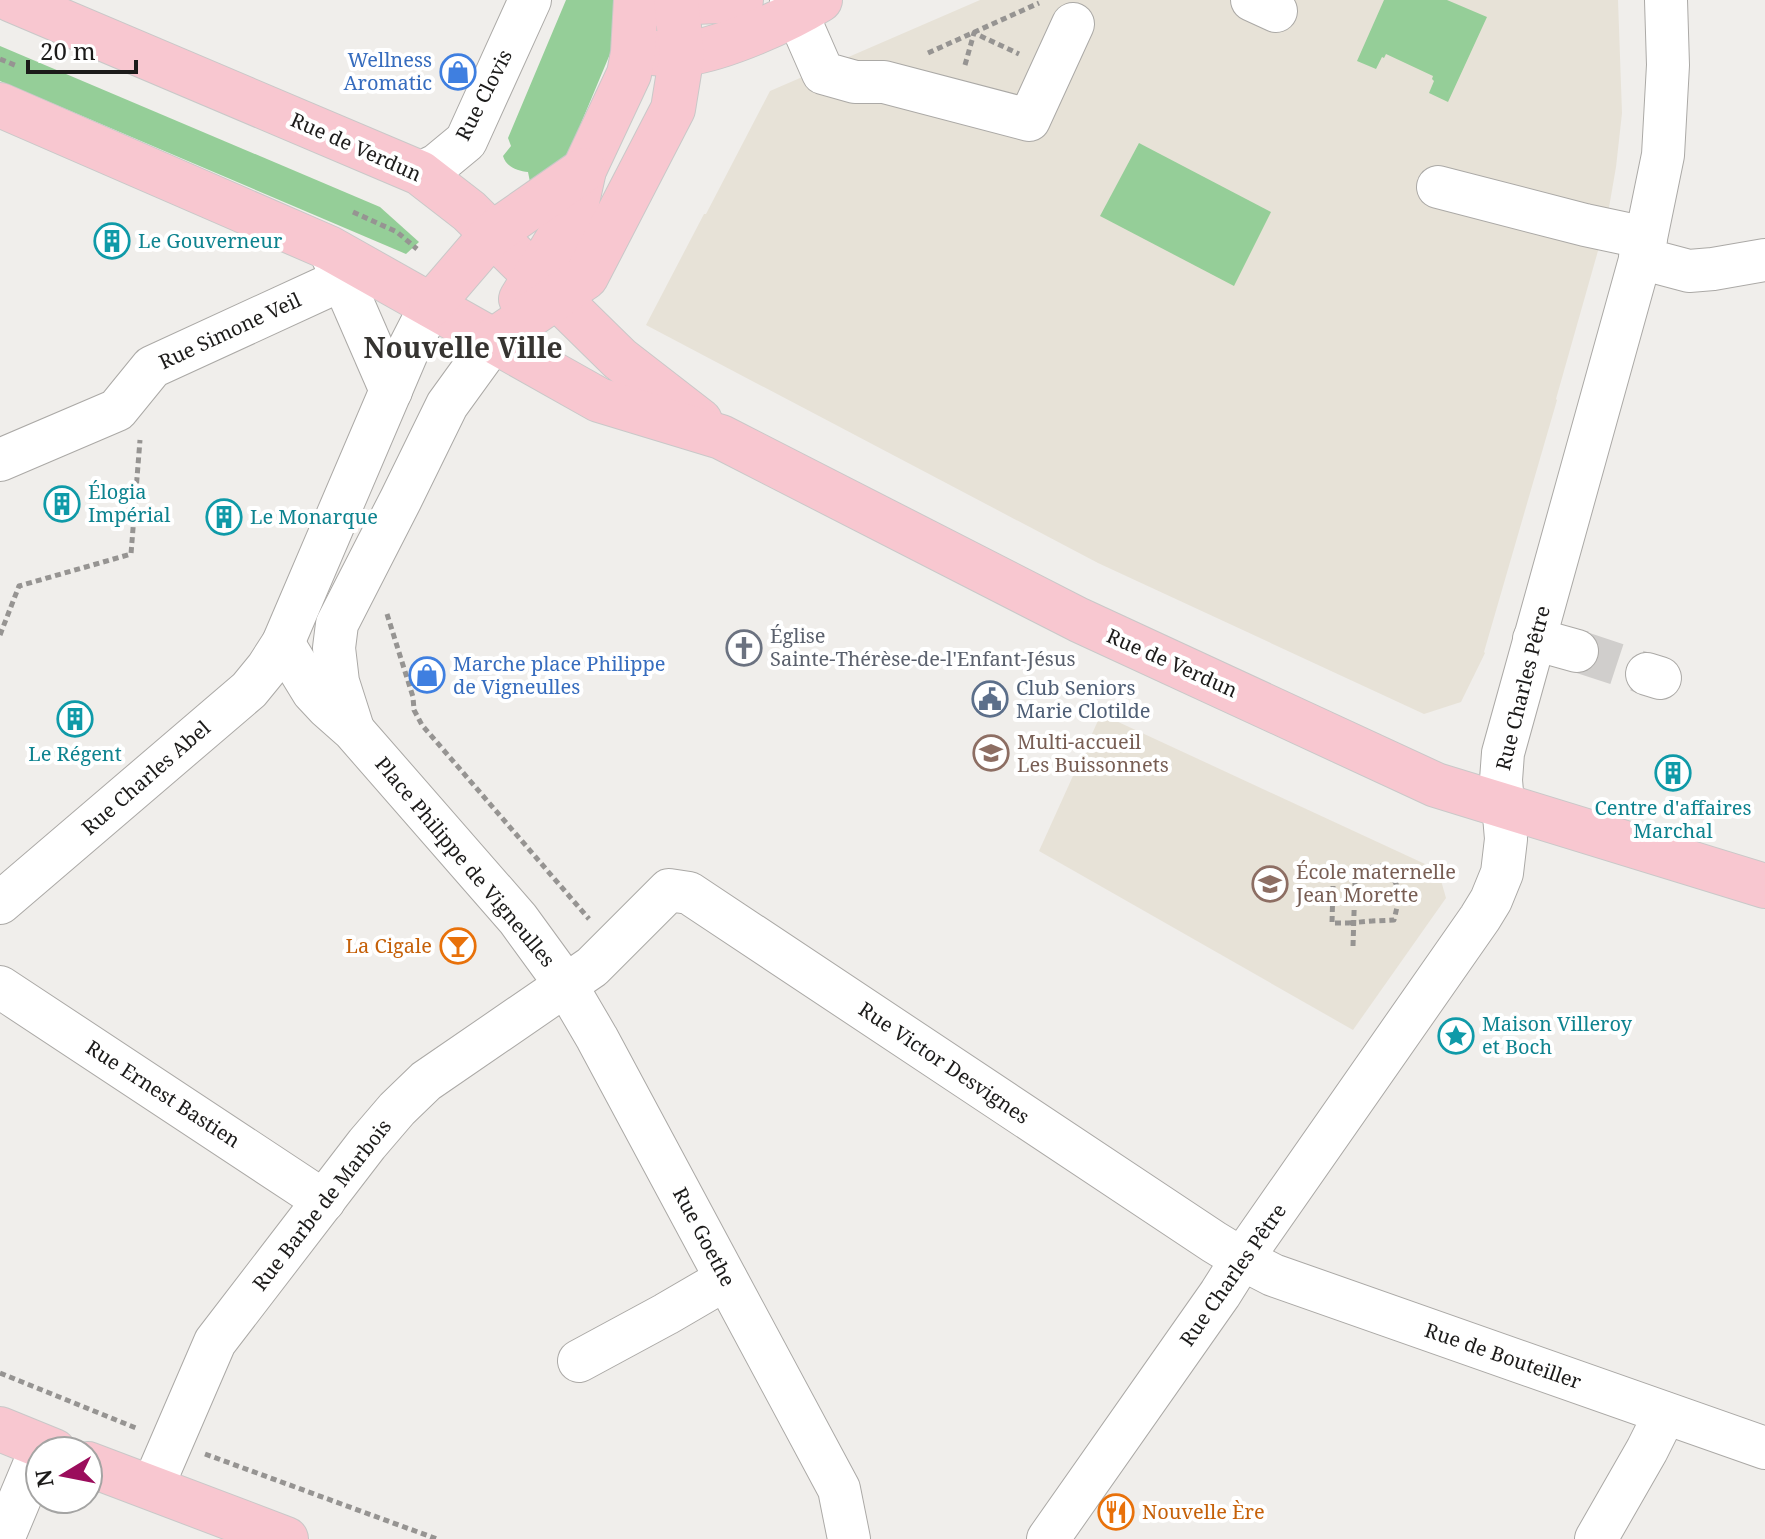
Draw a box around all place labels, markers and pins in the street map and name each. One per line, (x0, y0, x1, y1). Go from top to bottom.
place label: Wellness Aromatic (344, 46, 432, 96)
shop icon: Wellness Aromatic (439, 53, 477, 91)
building icon: Le Gouverneur (93, 222, 131, 260)
place label: Le Gouverneur (138, 227, 283, 254)
place label: Élogia Impérial (88, 478, 171, 528)
building icon: Élogia Impérial (43, 485, 81, 523)
building icon: Le Monarque (205, 498, 243, 536)
place label: Le Monarque (250, 503, 378, 530)
place label: Église Sainte-Thérèse-de-l'Enfant-Jésus (770, 622, 1076, 672)
church icon: Église Sainte-Thérèse-de-l'Enfant-Jésus (725, 629, 763, 667)
place label: Marche place Philippe de Vigneulles (453, 650, 665, 700)
shop icon: Marche place Philippe de Vigneulles (408, 656, 446, 694)
place label: Club Seniors Marie Clotilde (1016, 674, 1150, 724)
public building icon: Club Seniors Marie Clotilde (971, 680, 1009, 718)
building icon: Le Régent (56, 700, 94, 738)
place label: Multi-accueil Les Buissonnets (1017, 728, 1169, 778)
school or university icon: Multi-accueil Les Buissonnets (972, 734, 1010, 772)
place label: Le Régent (28, 740, 122, 767)
building icon: Centre d'affaires Marchal (1654, 754, 1692, 792)
place label: Centre d'affaires Marchal (1594, 794, 1752, 844)
place label: École maternelle Jean Morette (1295, 858, 1456, 908)
school or university icon: École maternelle Jean Morette (1251, 865, 1289, 903)
bar icon: La Cigale (439, 927, 477, 965)
place label: La Cigale (345, 932, 432, 959)
place label: Maison Villeroy et Boch (1482, 1010, 1633, 1060)
place icon: Maison Villeroy et Boch (1437, 1017, 1475, 1055)
restaurant icon: Nouvelle Ère (1097, 1493, 1135, 1531)
place label: Nouvelle Ère (1142, 1498, 1265, 1525)

